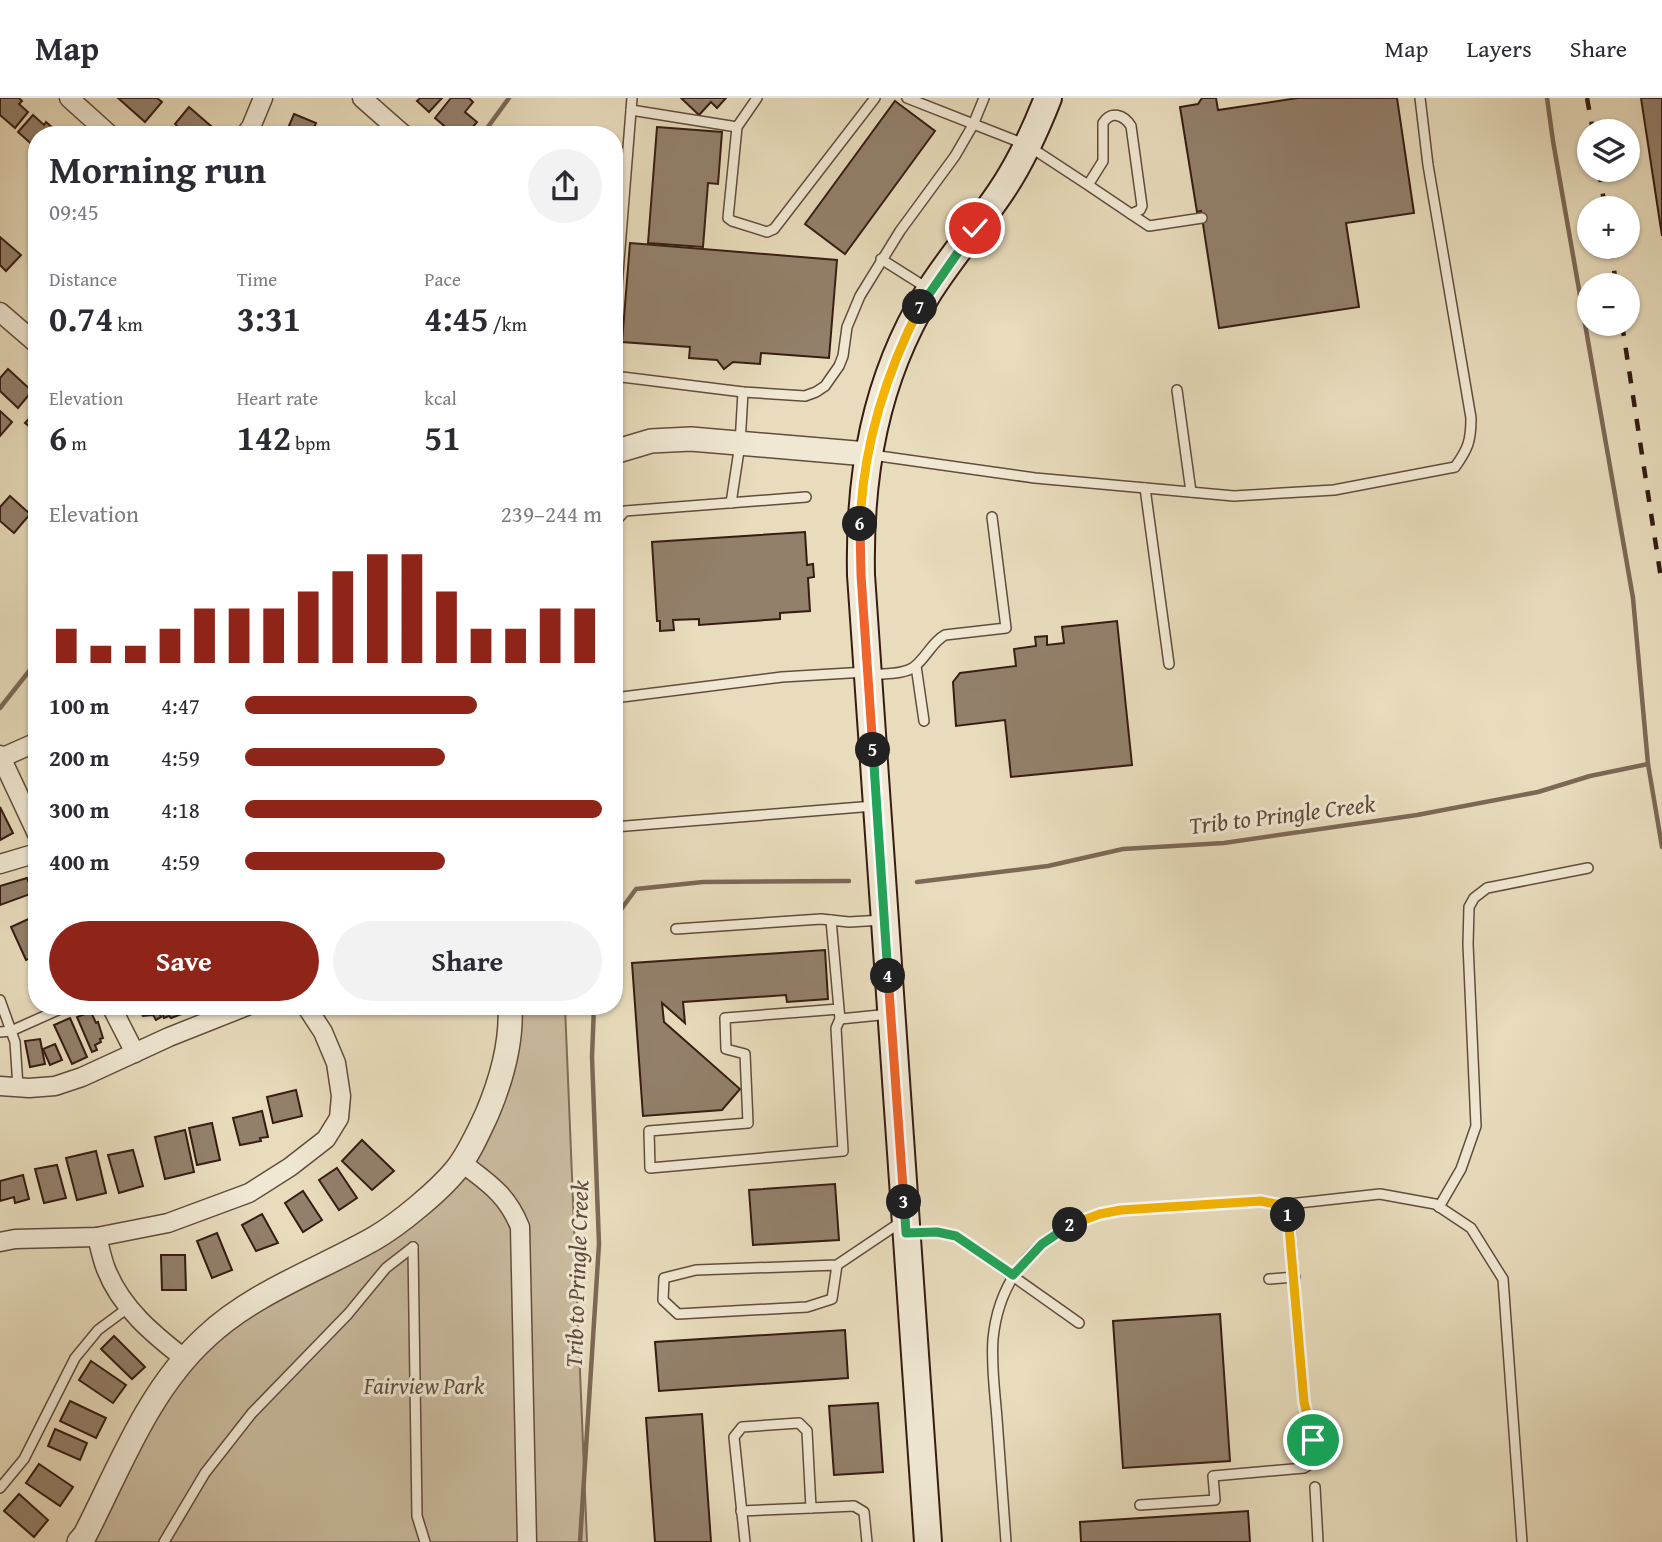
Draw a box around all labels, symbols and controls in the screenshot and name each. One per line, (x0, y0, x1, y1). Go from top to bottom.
text: Map (35, 24, 99, 72)
text: Map (1385, 31, 1428, 66)
text: Layers (1466, 31, 1532, 66)
text: Share (1570, 31, 1627, 66)
map controls (1577, 119, 1640, 336)
button: layers (1577, 119, 1640, 182)
text: Morning run (49, 141, 266, 197)
button: share (528, 149, 602, 223)
text: 09:45 (49, 195, 99, 228)
button: + (1577, 196, 1640, 259)
pin (945, 198, 1005, 258)
icon: check (956, 209, 994, 247)
text: Distance (49, 265, 117, 293)
text: Time (237, 265, 277, 293)
text: Pace (424, 265, 461, 293)
button: − (1577, 273, 1640, 336)
pin: 7 (902, 290, 937, 325)
text: 7 (915, 292, 924, 320)
text: 0.74 (49, 293, 113, 344)
text: 3:31 (237, 293, 301, 344)
text: 4:45 (424, 293, 489, 344)
text: km (113, 310, 143, 338)
text: /km (489, 310, 527, 338)
text: Elevation (49, 384, 123, 412)
text: Heart rate (237, 384, 318, 412)
text: kcal (424, 384, 457, 412)
text: 6 (49, 412, 67, 463)
text: 142 (237, 412, 291, 463)
text: 51 (424, 412, 461, 463)
text: m (67, 429, 87, 457)
text: bpm (291, 429, 331, 457)
text: Elevation (49, 497, 139, 530)
text: 239–244 m (501, 497, 602, 530)
pin: 6 (842, 506, 878, 542)
text: 6 (855, 509, 864, 537)
text: 100 m (49, 689, 110, 722)
text: 4:47 (161, 689, 200, 722)
pin: 5 (856, 732, 890, 768)
text: 5 (868, 735, 877, 763)
text: 200 m (49, 741, 110, 774)
text: 4:59 (161, 741, 200, 774)
water label: Trib to Pringle Creek (1187, 786, 1377, 843)
text: 300 m (49, 793, 110, 826)
text: 4:18 (161, 793, 200, 826)
text: 400 m (49, 845, 110, 878)
text: 4:59 (161, 845, 200, 878)
button: Save (49, 921, 319, 1001)
button: Share (333, 921, 602, 1001)
pin: 4 (870, 958, 906, 994)
text: 4 (883, 961, 892, 989)
water label: Trib to Pringle Creek (556, 1180, 597, 1368)
pin: 3 (886, 1184, 922, 1220)
text: 3 (899, 1187, 908, 1215)
pin: 1 (1270, 1198, 1306, 1232)
text: 1 (1283, 1200, 1292, 1228)
pin: 2 (1052, 1208, 1088, 1242)
text: 2 (1065, 1210, 1074, 1238)
park label: Fairview Park (363, 1369, 485, 1402)
pin (1283, 1410, 1343, 1470)
icon: arrive (1294, 1421, 1332, 1459)

